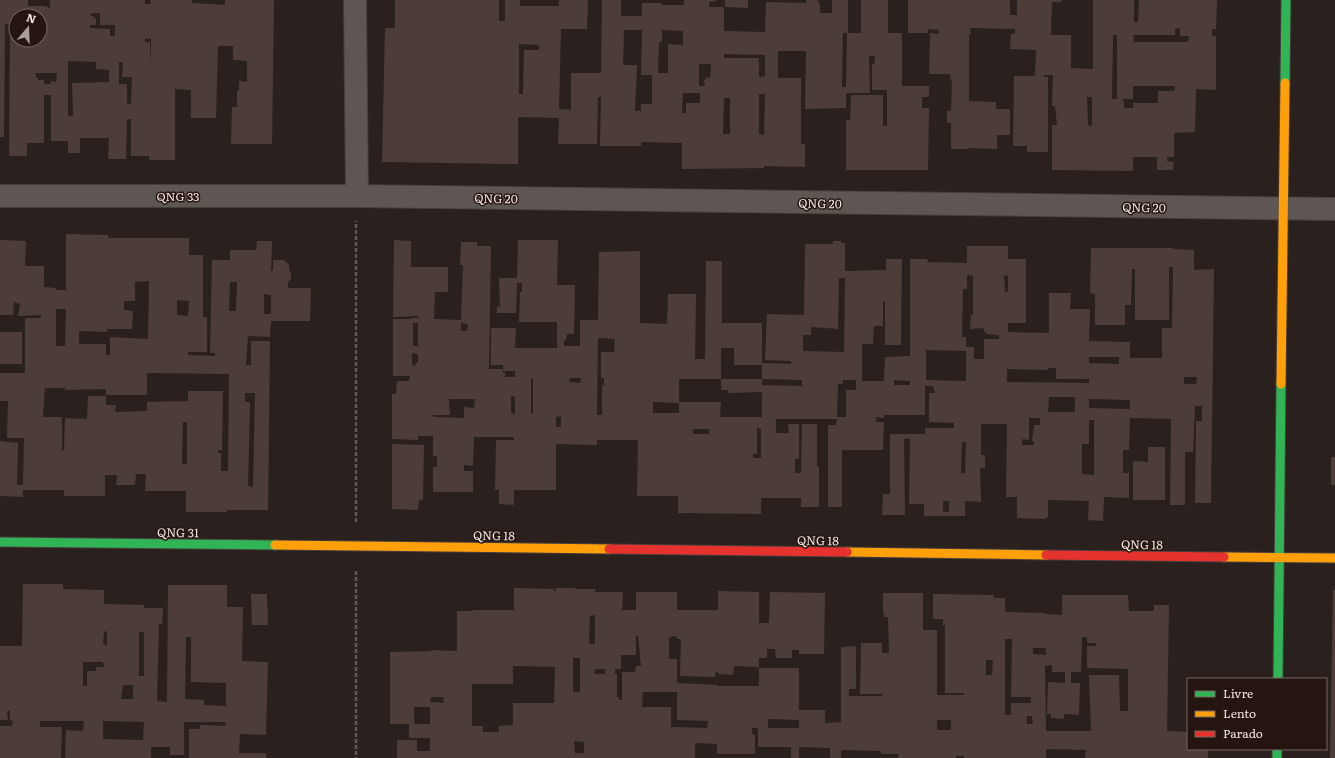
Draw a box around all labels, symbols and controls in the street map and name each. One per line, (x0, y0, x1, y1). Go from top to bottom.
north arrow (8, 8, 48, 48)
text: N (25, 9, 39, 27)
street label: QNG 33 (156, 187, 200, 205)
street label: QNG 20 (474, 189, 518, 207)
street label: QNG 20 (798, 194, 842, 212)
street label: QNG 20 (1122, 198, 1166, 216)
street label: QNG 31 (157, 523, 199, 541)
street label: QNG 18 (473, 526, 516, 544)
street label: QNG 18 (797, 531, 840, 549)
street label: QNG 18 (1121, 535, 1164, 553)
legend (1187, 678, 1327, 750)
text: Livre (1223, 684, 1253, 702)
text: Lento (1223, 704, 1256, 722)
text: Parado (1223, 724, 1263, 742)

